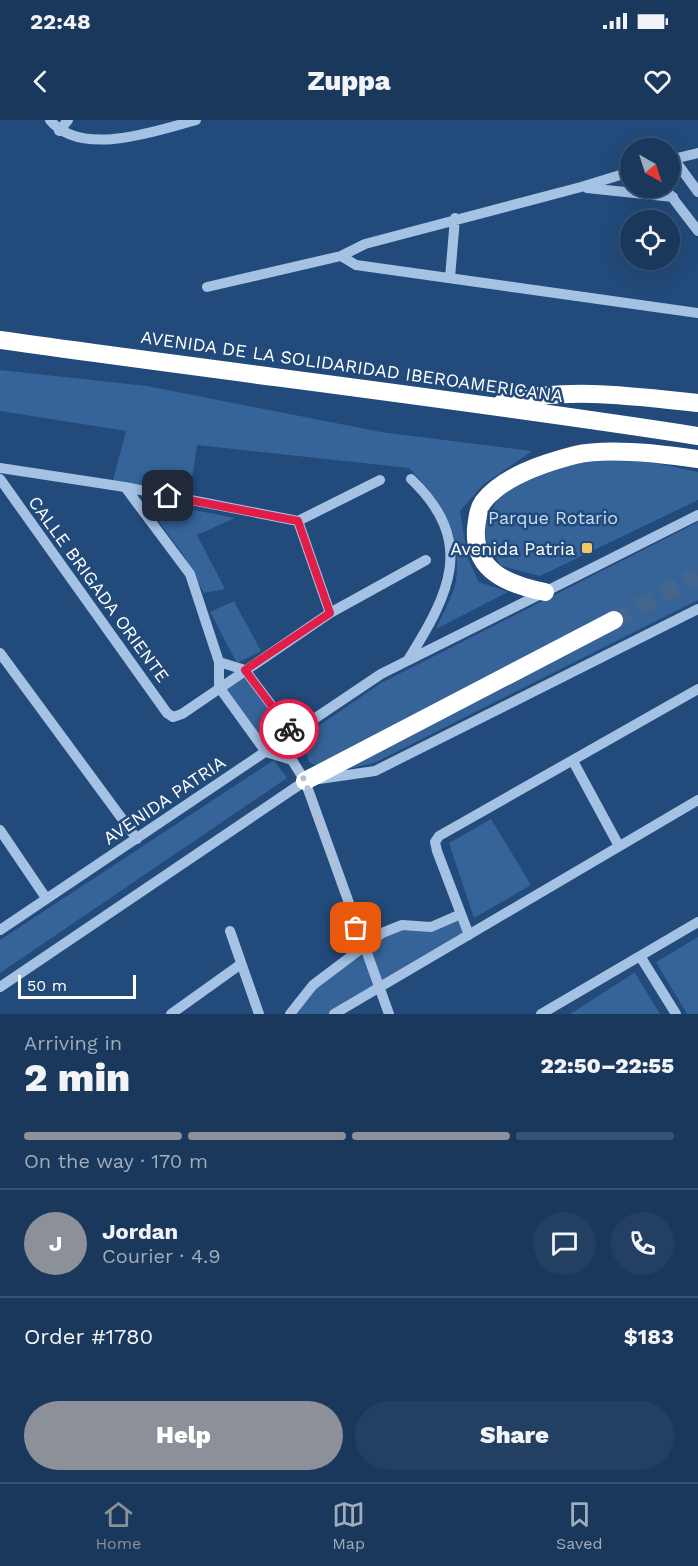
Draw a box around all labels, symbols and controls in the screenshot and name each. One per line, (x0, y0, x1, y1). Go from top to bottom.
text: 22:48 (30, 9, 91, 34)
icon: back (24, 65, 57, 98)
text: Zuppa (307, 65, 391, 97)
icon: heart (641, 65, 674, 98)
north arrow (620, 138, 680, 198)
map controls (620, 138, 680, 270)
button: locate (620, 210, 680, 270)
street label: AVENIDA DE LA SOLIDARIDAD IBEROAMERICANA (139, 326, 565, 406)
pin (142, 470, 193, 521)
icon: home (151, 479, 184, 512)
street label: CALLE BRIGADA ORIENTE (24, 492, 174, 686)
park label: Parque Rotario (488, 507, 618, 528)
place label: Avenida Patria (450, 538, 575, 559)
marker: Avenida Patria (580, 541, 594, 555)
courier (259, 699, 319, 759)
icon: bike (273, 713, 306, 746)
street label: AVENIDA PATRIA (99, 751, 229, 849)
pin (330, 902, 381, 953)
icon: bag (339, 911, 372, 944)
scale bar (18, 972, 136, 1000)
text: 50 m (27, 976, 67, 995)
text: Arriving in (24, 1031, 122, 1055)
text: 22:50–22:55 (541, 1053, 674, 1078)
text: 2 min (24, 1055, 130, 1100)
text: On the way · 170 m (24, 1149, 208, 1173)
button: chat (533, 1212, 596, 1275)
button: phone (611, 1212, 674, 1275)
text: Jordan (102, 1219, 178, 1244)
text: J (49, 1231, 62, 1256)
text: Courier · 4.9 (102, 1244, 221, 1268)
text: Order #1780 (24, 1324, 153, 1349)
text: $183 (624, 1324, 674, 1349)
button: Help (24, 1401, 343, 1470)
button: Share (355, 1401, 674, 1470)
tab: Home (95, 1498, 141, 1553)
tab: Map (332, 1498, 365, 1553)
tab: Saved (556, 1498, 603, 1553)

